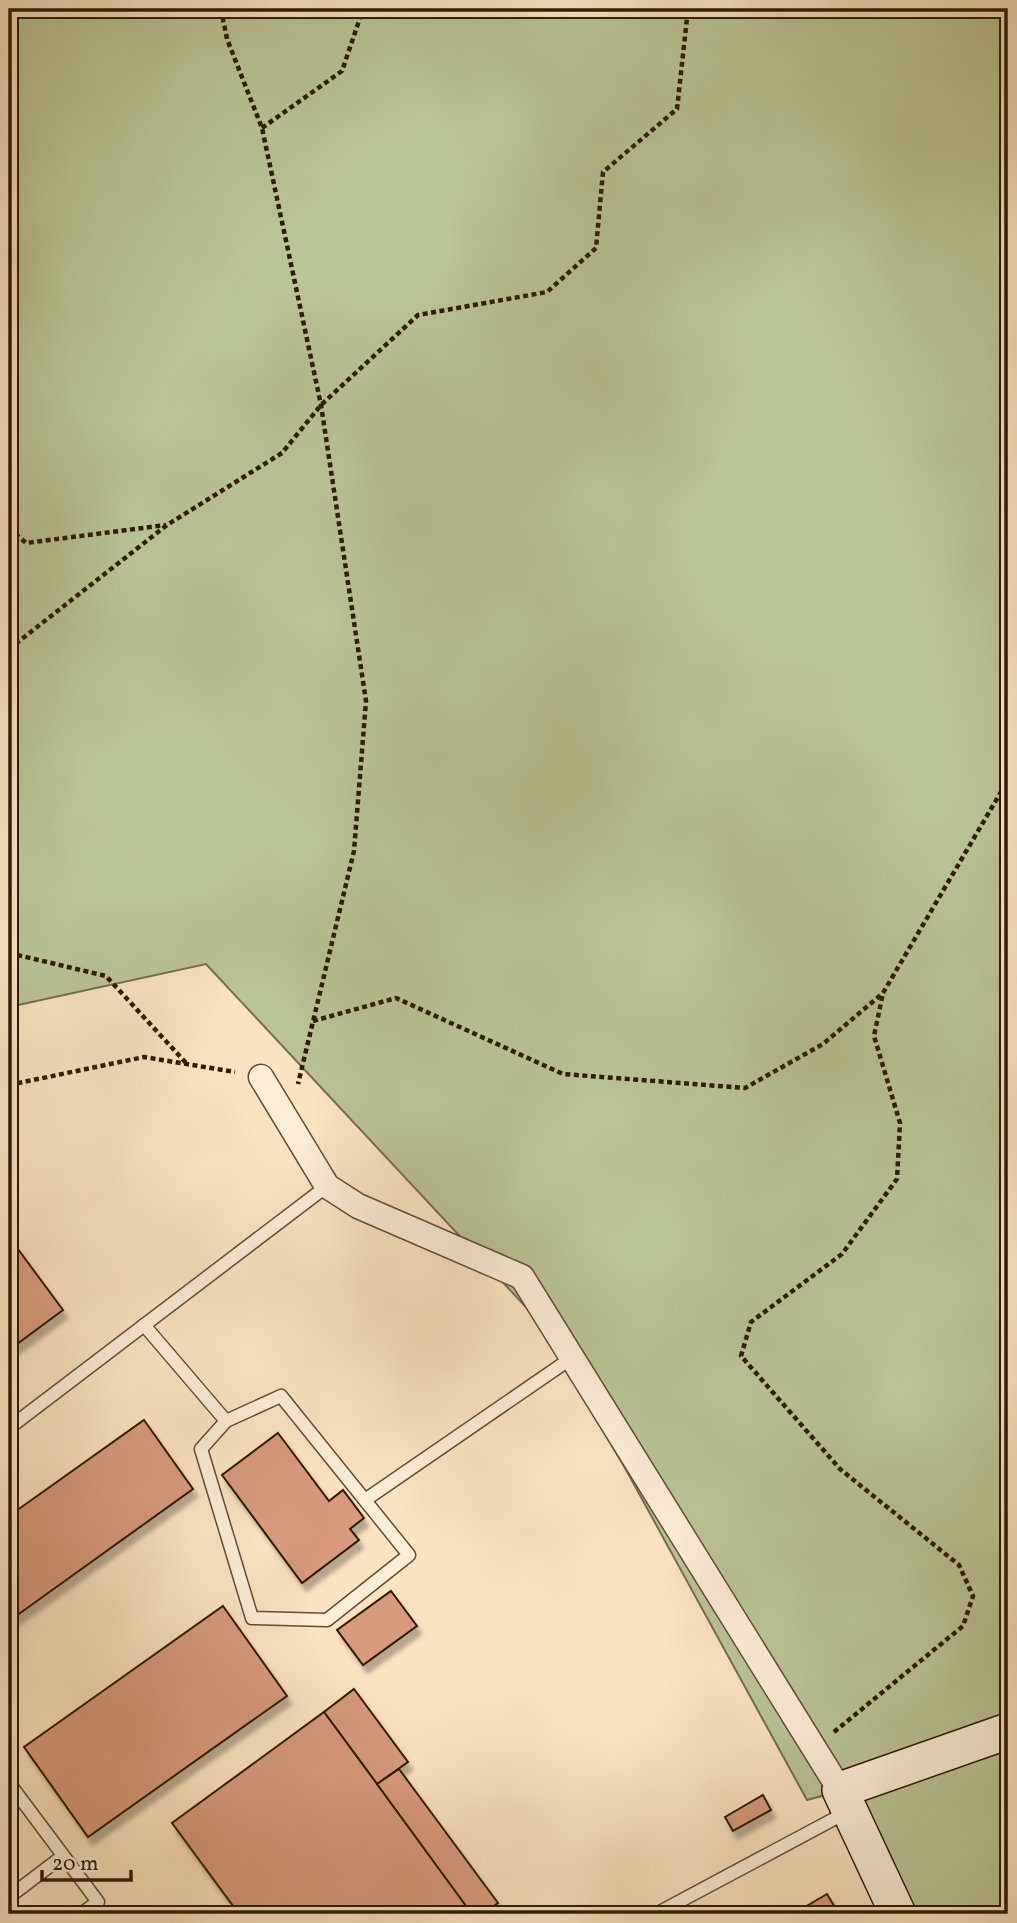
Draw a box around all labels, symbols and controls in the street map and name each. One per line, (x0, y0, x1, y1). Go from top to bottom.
scale bar (42, 1839, 131, 1883)
text: 20 m (52, 1850, 98, 1879)

